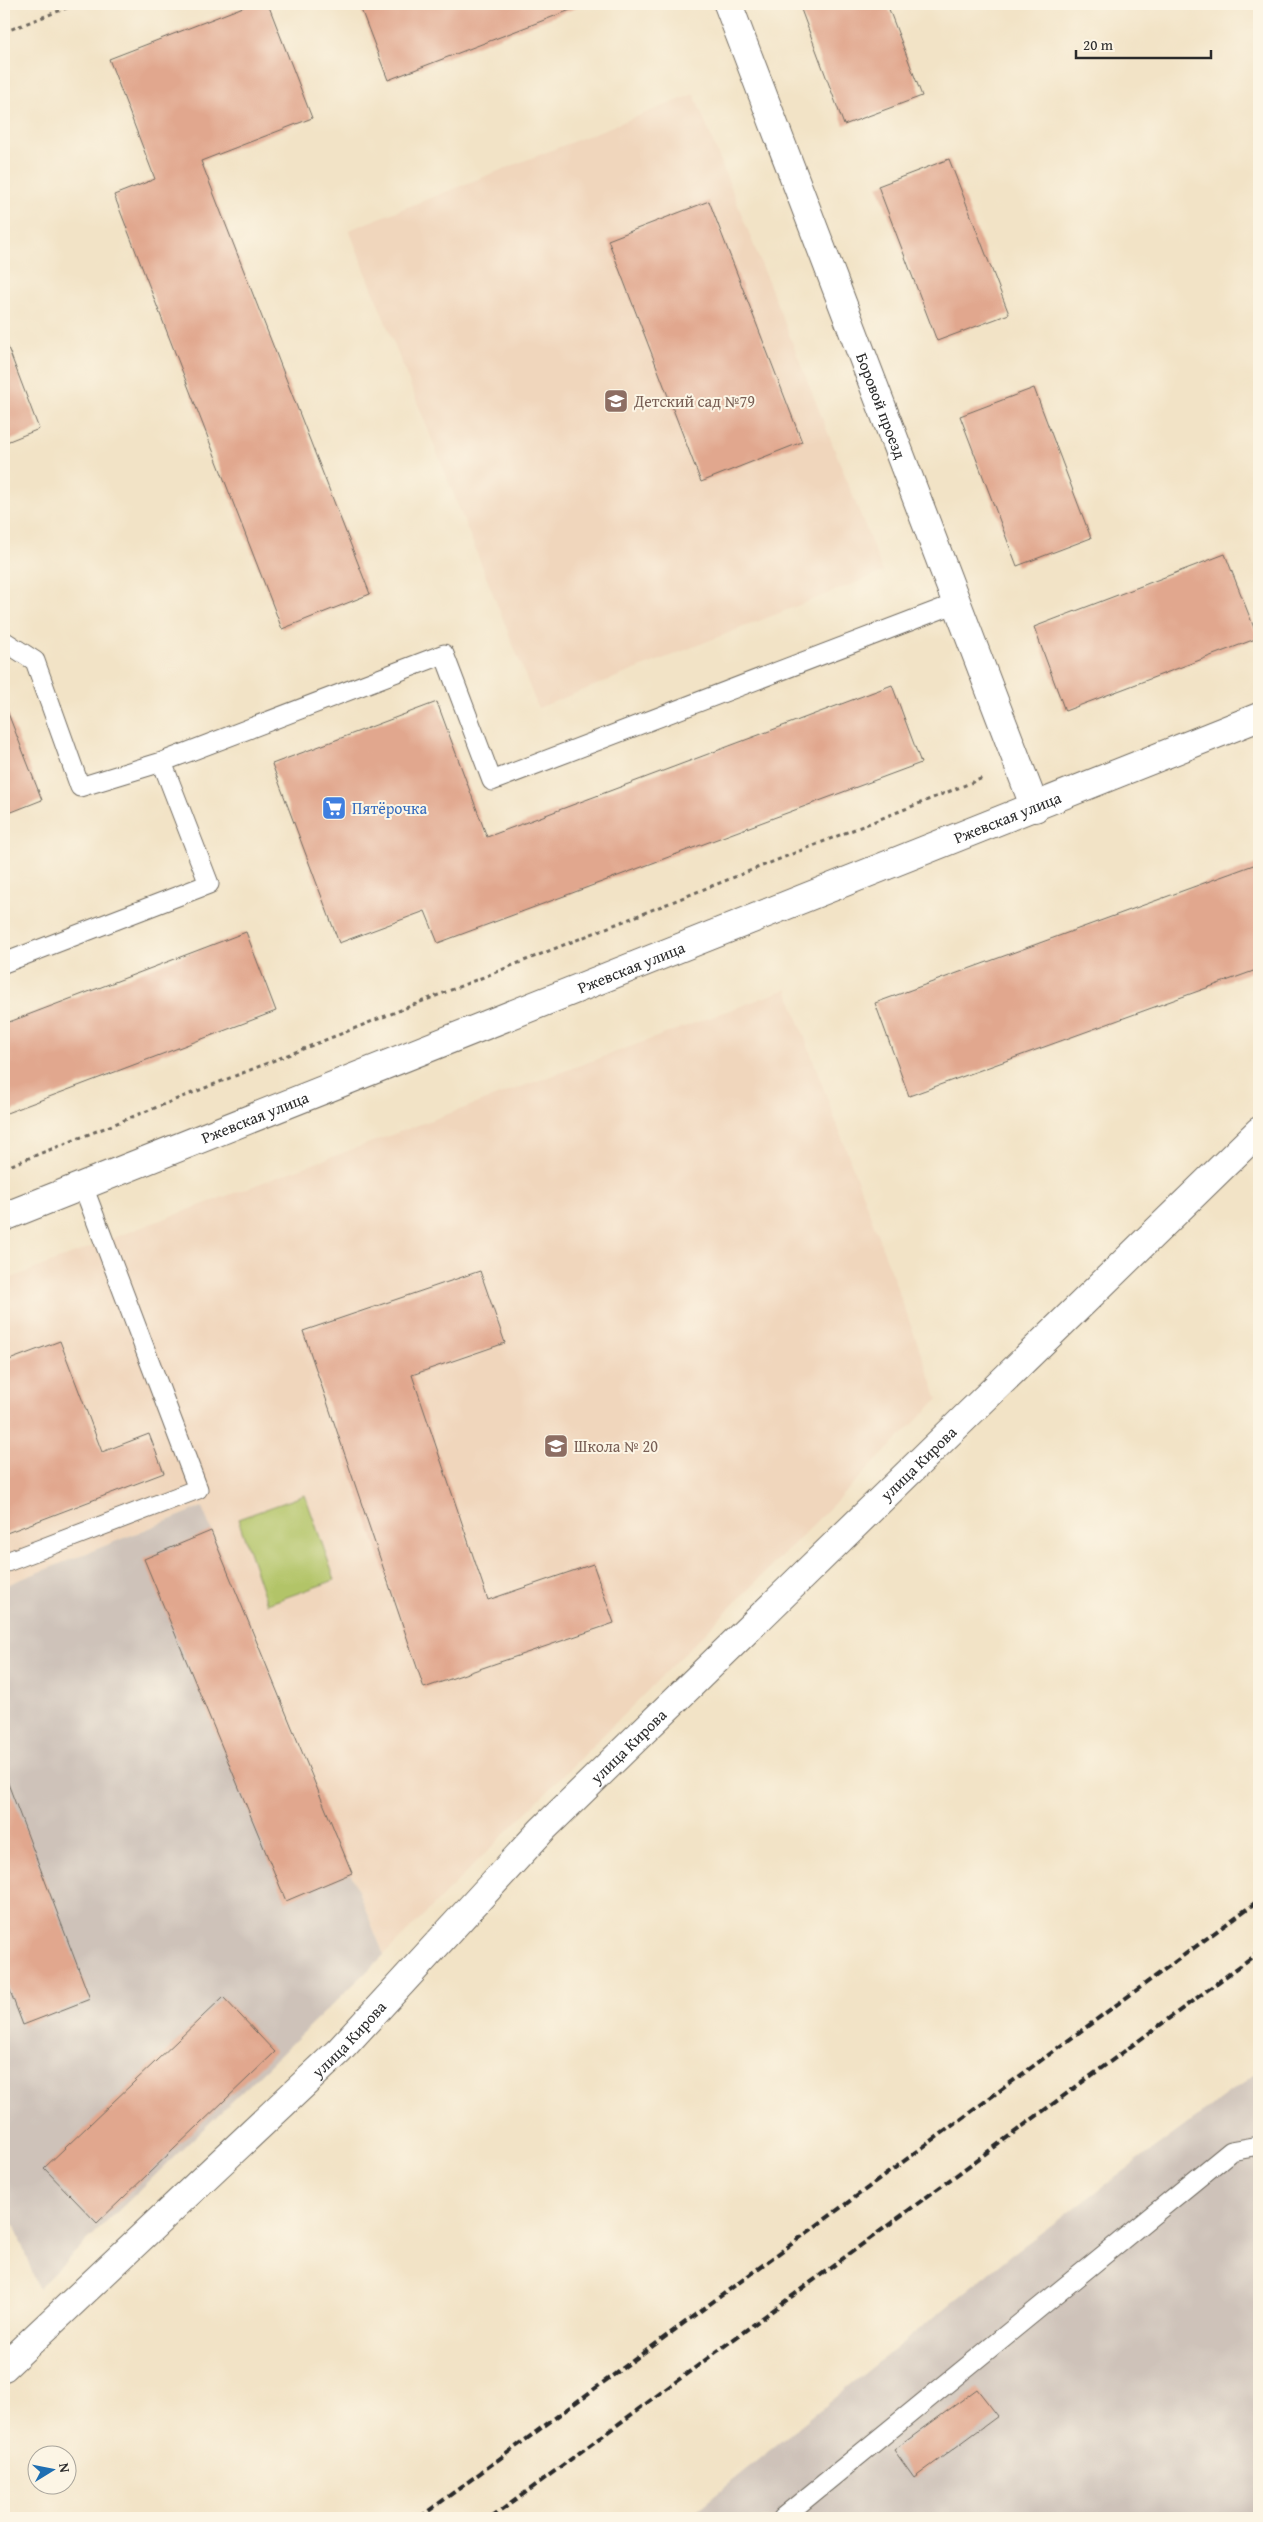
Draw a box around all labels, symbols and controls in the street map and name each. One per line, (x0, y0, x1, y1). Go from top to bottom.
scale bar (1076, 28, 1210, 60)
text: 20 m (1083, 34, 1114, 55)
street label: Боровой проезд (850, 349, 913, 463)
school or university icon: Детский сад №79 (603, 388, 629, 414)
place label: Детский сад №79 (633, 389, 755, 413)
street label: Ржевская улица (950, 785, 1065, 849)
supermarket icon: Пятёрочка (321, 795, 347, 821)
place label: Пятёрочка (352, 796, 427, 820)
street label: Ржевская улица (574, 935, 689, 999)
street label: Ржевская улица (198, 1085, 312, 1149)
street label: улица Кирова (874, 1420, 962, 1507)
school or university icon: Школа № 20 (543, 1433, 569, 1459)
place label: Школа № 20 (574, 1434, 658, 1458)
street label: улица Кирова (584, 1703, 672, 1790)
street label: улица Кирова (306, 1995, 392, 2084)
north arrow (28, 2444, 78, 2494)
text: N (54, 2461, 76, 2475)

